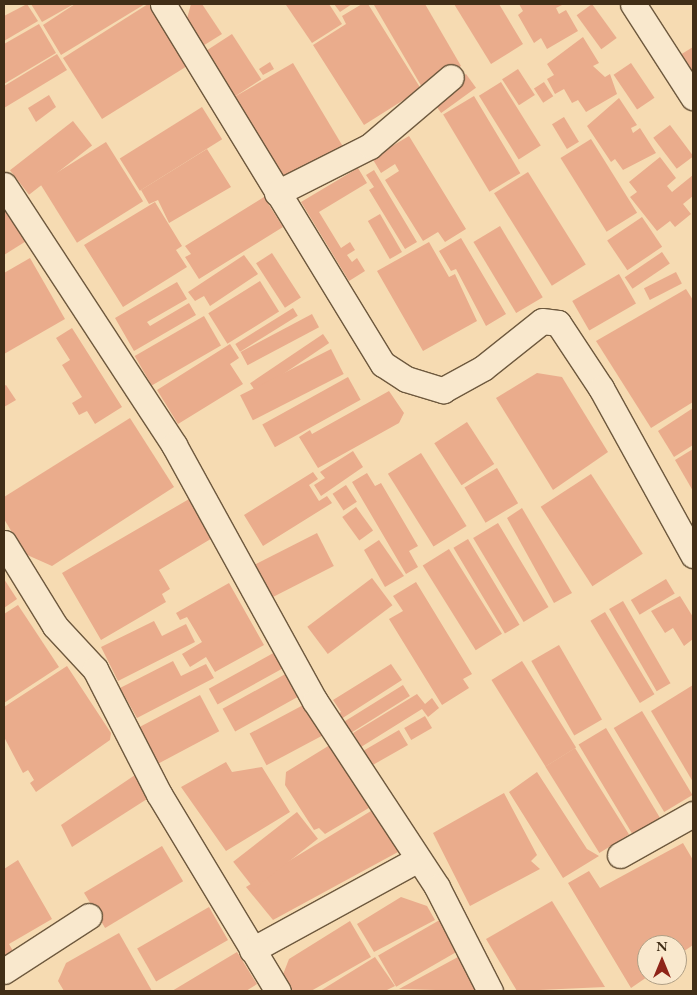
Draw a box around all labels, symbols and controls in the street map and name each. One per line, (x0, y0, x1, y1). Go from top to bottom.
north arrow (637, 935, 687, 985)
text: N (656, 937, 668, 955)

